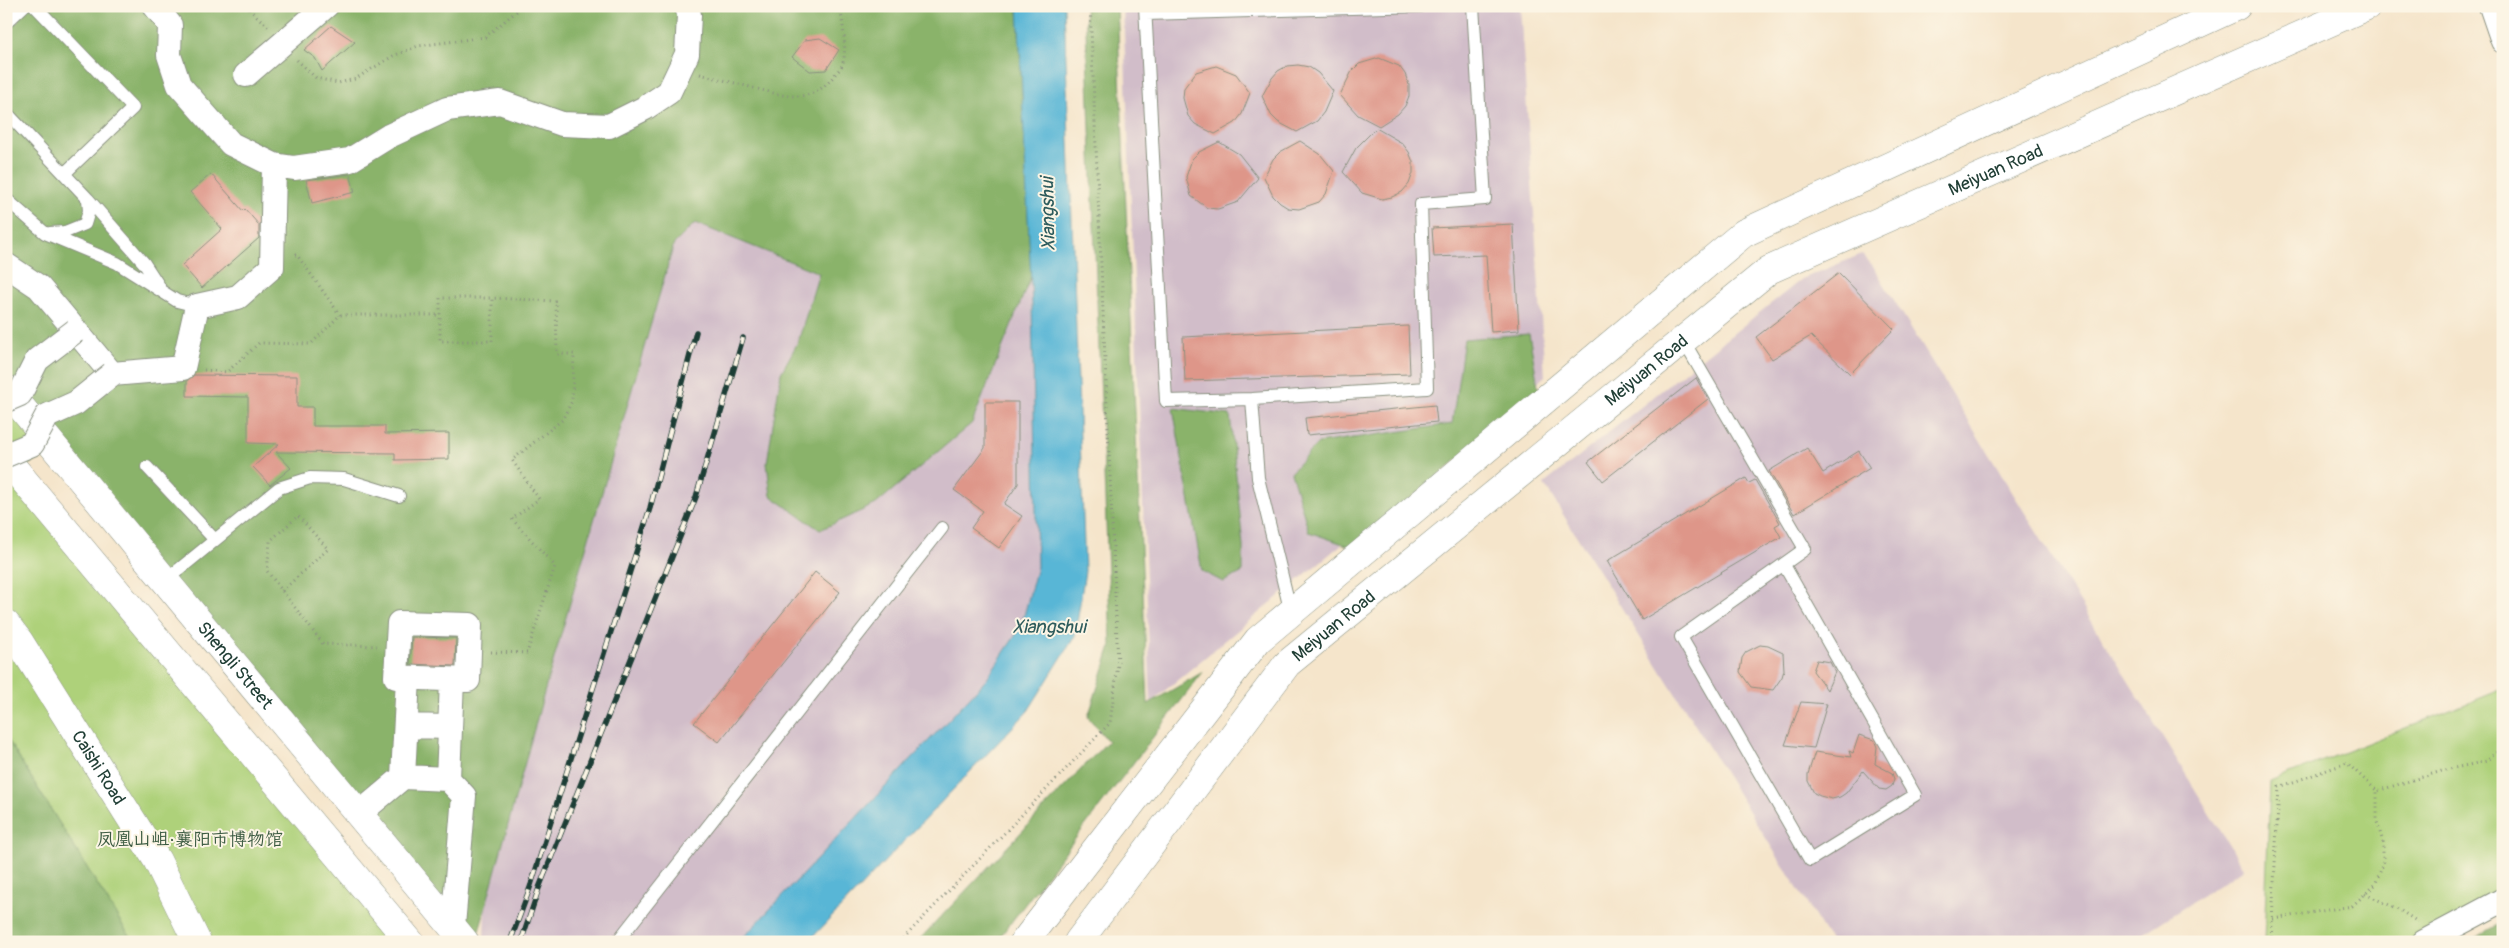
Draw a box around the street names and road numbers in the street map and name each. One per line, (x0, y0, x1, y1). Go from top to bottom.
street label: Meiyuan Road (1945, 140, 2047, 201)
street label: Meiyuan Road (1600, 330, 1693, 411)
street label: Meiyuan Road (1288, 585, 1380, 667)
street label: Shengli Street (192, 617, 278, 715)
street label: Caishi Road (66, 726, 130, 809)

